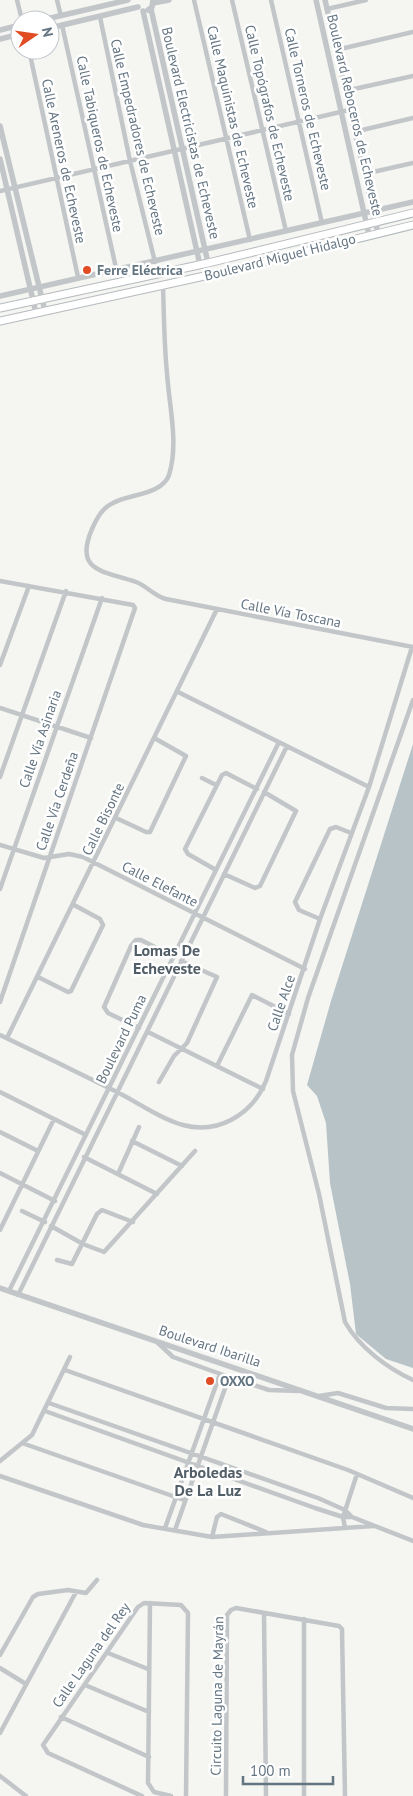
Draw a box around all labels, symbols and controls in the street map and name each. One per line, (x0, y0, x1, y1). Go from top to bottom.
north arrow (10, 10, 60, 60)
street label: Boulevard Reboceros de Echeveste (323, 12, 387, 218)
street label: Calle Topógrafos de Echeveste (241, 23, 299, 203)
street label: Calle Maquinistas de Echeveste (203, 24, 263, 210)
street label: Boulevard Electricistas de Echeveste (158, 25, 224, 241)
text: N (38, 26, 57, 39)
street label: Calle Torneros de Echeveste (281, 26, 335, 192)
street label: Calle Empedradores de Echeveste (107, 37, 169, 237)
street label: Calle Tabiqueros de Echeveste (72, 54, 128, 234)
street label: Calle Areneros de Echeveste (38, 77, 90, 245)
street label: Boulevard Miguel Hidalgo (202, 229, 358, 285)
place label: Ferre Eléctrica (97, 261, 183, 279)
marker: Ferre Eléctrica (81, 264, 93, 276)
street label: Calle Vía Toscana (239, 594, 343, 632)
street label: Calle Vía Asinaria (15, 688, 65, 790)
street label: Calle Vía Cerdeña (32, 749, 82, 853)
street label: Calle Bisonte (78, 780, 128, 858)
street label: Calle Elefante (119, 857, 201, 911)
district label: Lomas De Echeveste (133, 940, 201, 978)
street label: Calle Alce (263, 972, 299, 1034)
street label: Boulevard Puma (92, 991, 150, 1087)
street label: Boulevard Ibarilla (157, 1321, 263, 1371)
place label: OXXO (220, 1372, 254, 1390)
marker: OXXO (204, 1375, 216, 1387)
district label: Arboledas De La Luz (174, 1462, 243, 1500)
street label: Calle Laguna del Rey (48, 1598, 134, 1711)
street label: Circuito Laguna de Mayrán (207, 1616, 227, 1776)
scale bar (243, 1754, 333, 1786)
text: 100 m (250, 1761, 291, 1780)

